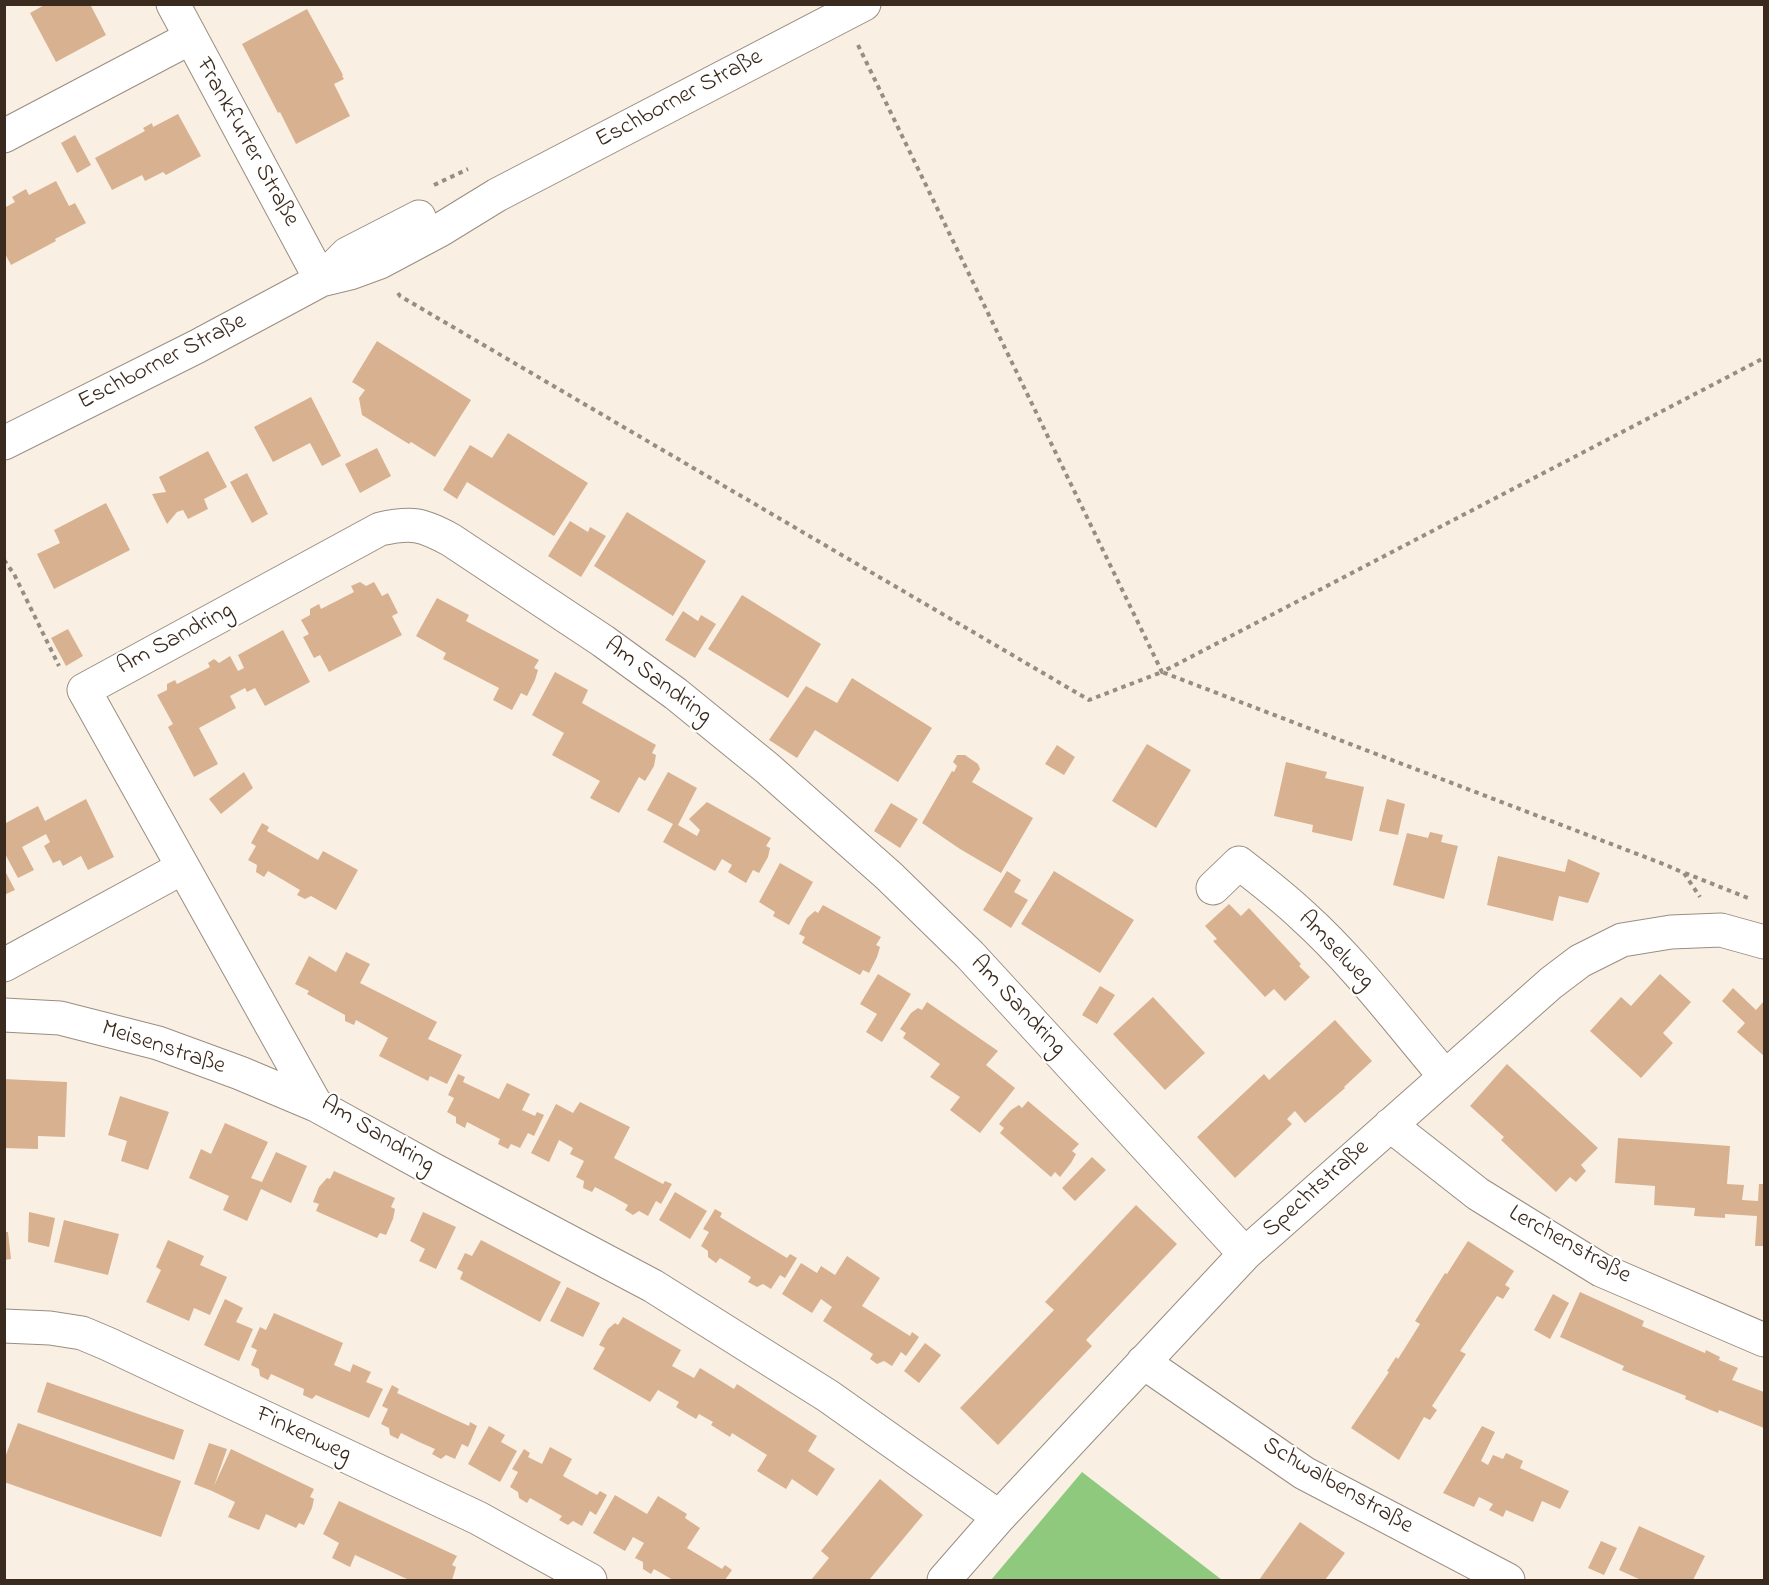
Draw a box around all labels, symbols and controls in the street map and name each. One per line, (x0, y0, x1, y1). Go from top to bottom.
street label: Eschborner Straße (592, 44, 768, 156)
street label: Frankfurter Straße (188, 54, 304, 232)
street label: Eschborner Straße (74, 308, 252, 418)
street label: Am Sandring (113, 597, 239, 683)
street label: Am Sandring (597, 632, 717, 732)
street label: Amselweg (1291, 906, 1379, 996)
street label: Am Sandring (963, 951, 1071, 1063)
street label: Meisenstraße (97, 1015, 229, 1083)
street label: Am Sandring (315, 1091, 439, 1181)
street label: Spechtstraße (1258, 1135, 1376, 1245)
street label: Lerchenstraße (1503, 1201, 1635, 1291)
street label: Finkenweg (251, 1401, 355, 1471)
street label: Schwalbenstraße (1256, 1432, 1418, 1542)

